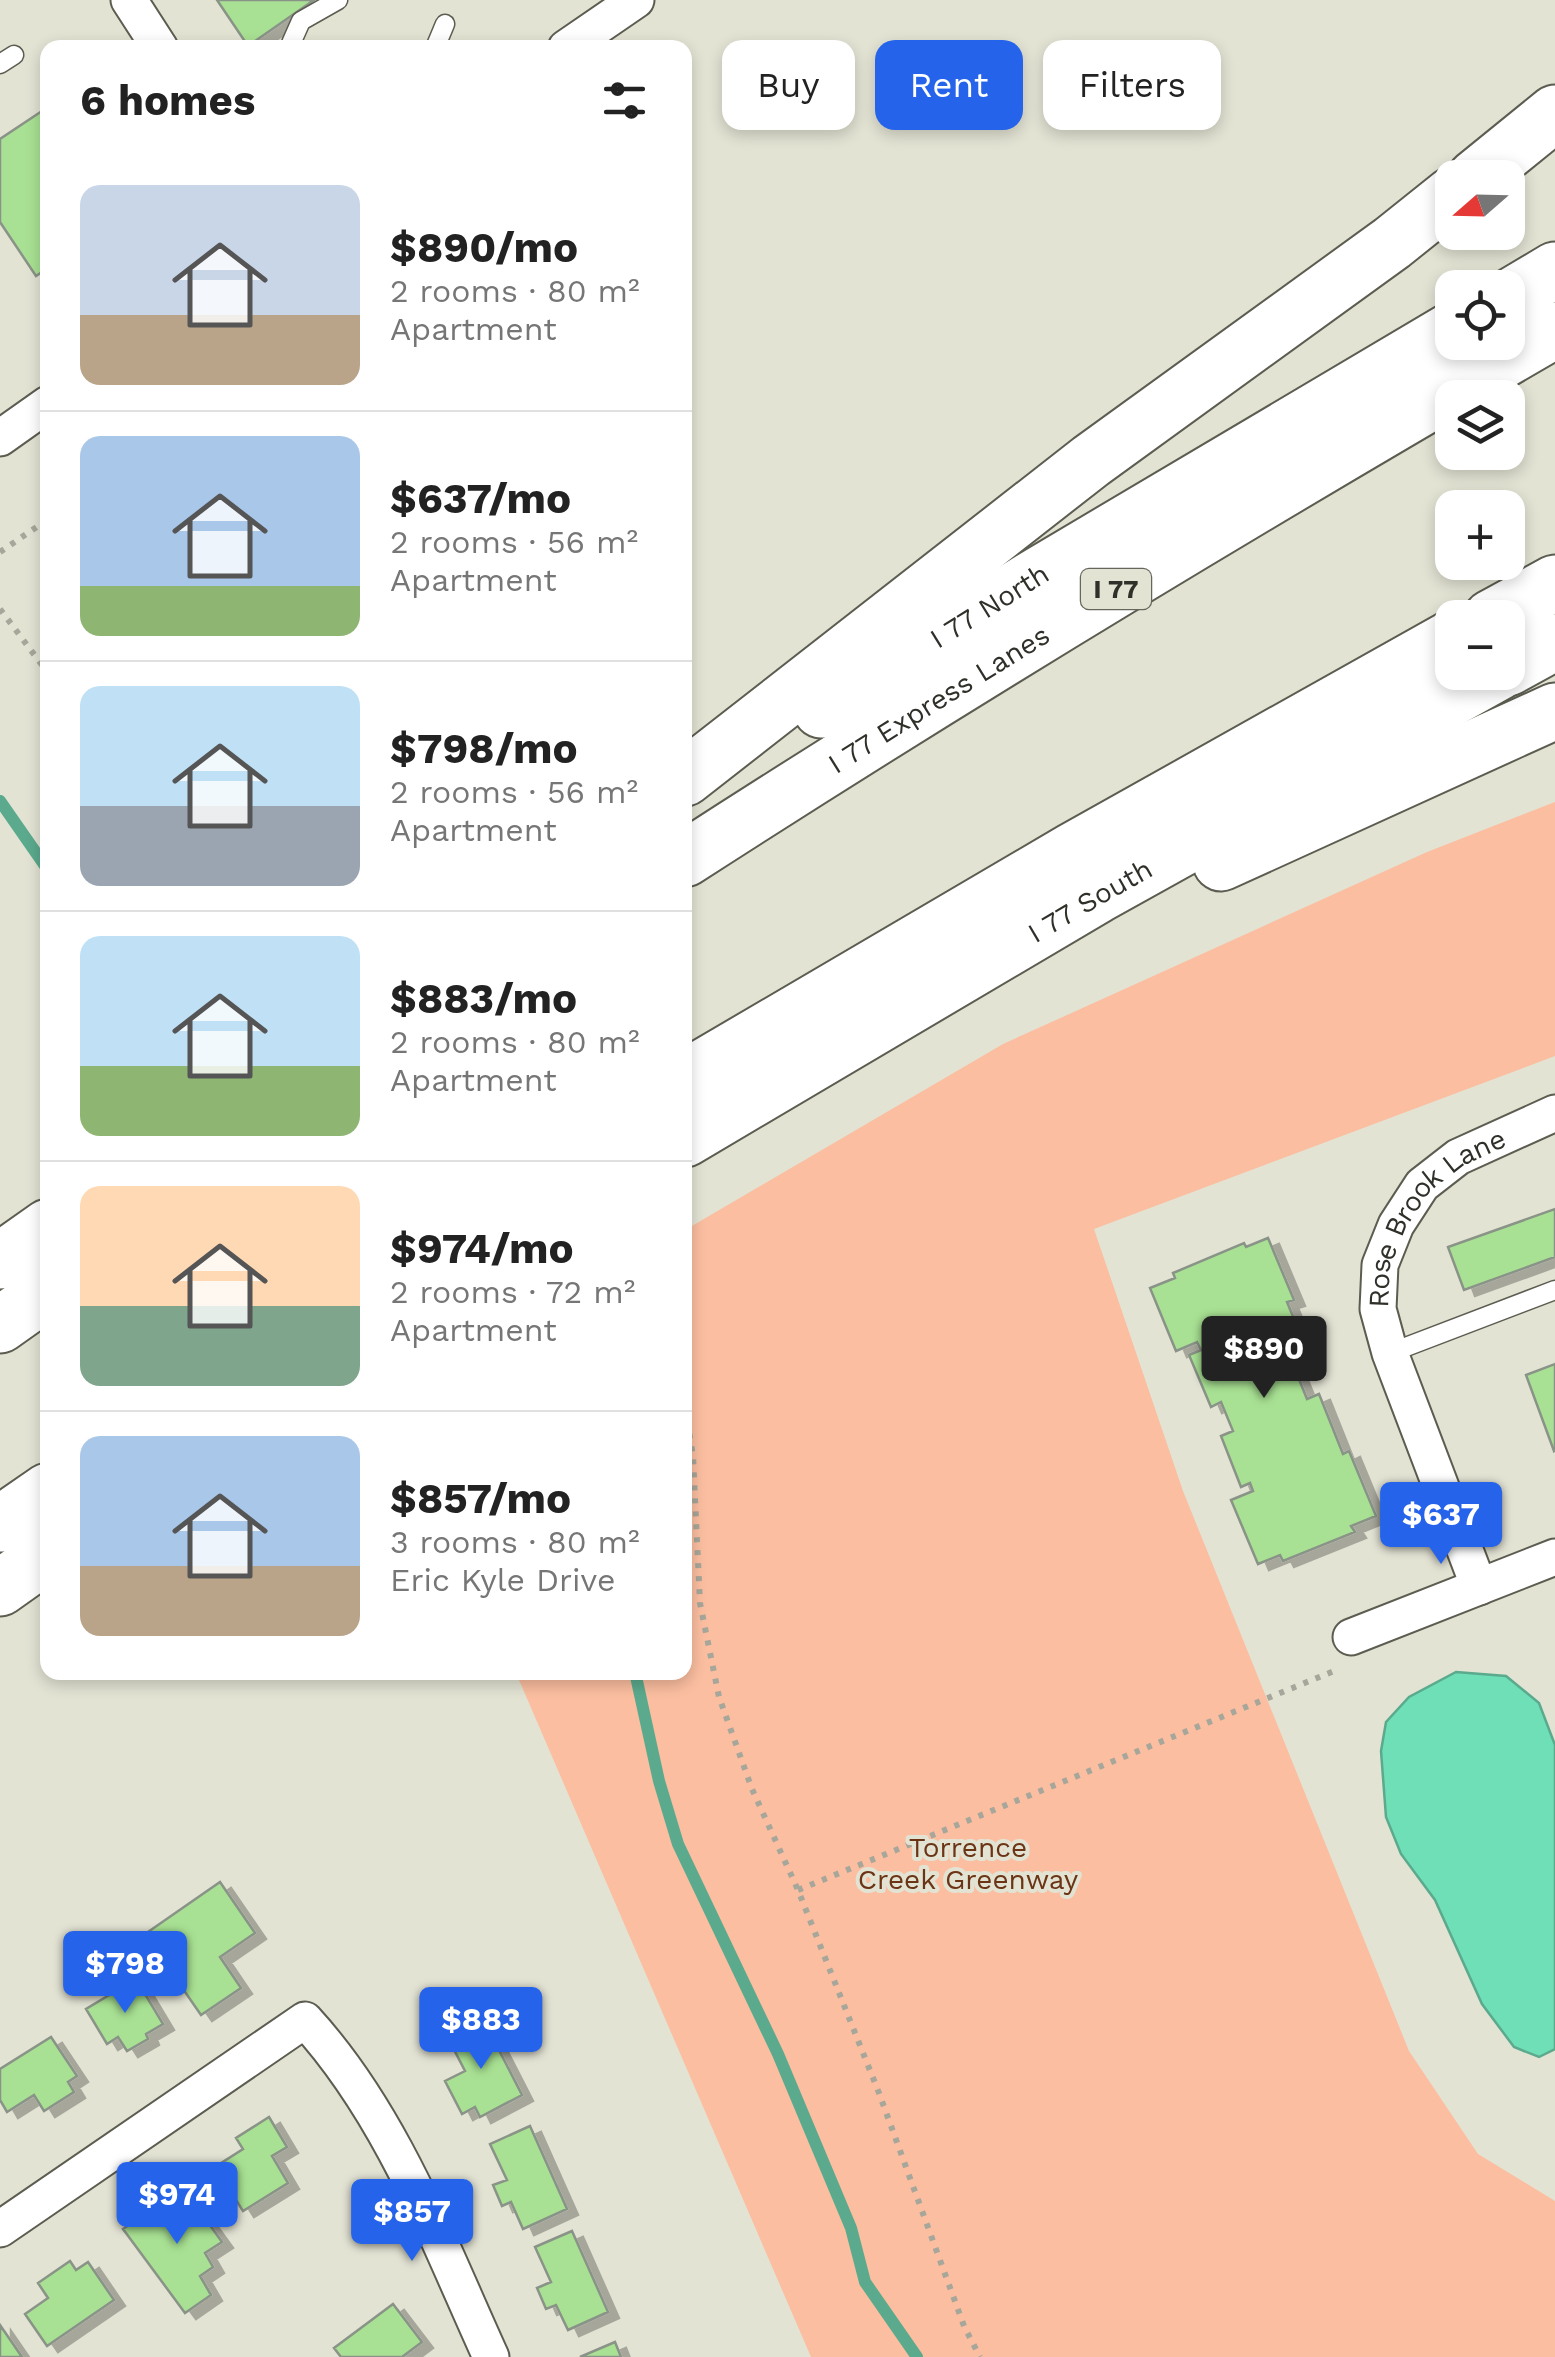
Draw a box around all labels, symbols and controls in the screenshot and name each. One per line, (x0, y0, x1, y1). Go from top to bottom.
chip: Buy (722, 40, 855, 130)
chip: Rent (875, 40, 1023, 130)
chip: Filters (1043, 40, 1221, 130)
icon: filters (597, 73, 652, 128)
text: 6 homes (80, 76, 255, 125)
north arrow (1435, 160, 1525, 250)
map controls (1435, 160, 1525, 690)
text: $890/mo (390, 223, 578, 272)
icon: home (160, 225, 280, 345)
button: locate (1435, 270, 1525, 360)
text: 2 rooms · 80 m² (390, 272, 640, 310)
text: Apartment (390, 310, 557, 348)
button: layers (1435, 380, 1525, 470)
text: $637/mo (390, 474, 571, 523)
icon: home (160, 476, 280, 596)
button: + (1435, 490, 1525, 580)
text: 2 rooms · 56 m² (390, 523, 638, 561)
street label: I 77 North (924, 557, 1055, 655)
text: Apartment (390, 561, 557, 599)
road number: I 77 (1081, 569, 1151, 609)
button: − (1435, 600, 1525, 690)
street label: I 77 Express Lanes (822, 618, 1056, 780)
text: $798/mo (390, 724, 578, 773)
icon: home (160, 726, 280, 846)
text: 2 rooms · 56 m² (390, 773, 638, 811)
text: Apartment (390, 811, 557, 849)
street label: I 77 South (1022, 852, 1158, 950)
text: $883/mo (390, 974, 577, 1023)
icon: home (160, 976, 280, 1096)
text: 2 rooms · 80 m² (390, 1023, 640, 1061)
text: Apartment (390, 1061, 557, 1099)
street label: Rose Brook Lane (1362, 1122, 1511, 1308)
text: $974/mo (390, 1224, 574, 1273)
icon: home (160, 1226, 280, 1346)
text: 2 rooms · 72 m² (390, 1273, 635, 1311)
text: Apartment (390, 1311, 557, 1349)
pin: $890 (1205, 1316, 1323, 1401)
text: $890 (1224, 1329, 1304, 1367)
text: $857/mo (390, 1474, 571, 1523)
icon: home (160, 1476, 280, 1596)
pin: $637 (1382, 1482, 1500, 1567)
text: $637 (1402, 1495, 1480, 1533)
text: 3 rooms · 80 m² (390, 1523, 640, 1561)
text: Eric Kyle Drive (390, 1561, 616, 1599)
park label: Torrence Creek Greenway (858, 1831, 1079, 1896)
pin: $798 (66, 1931, 184, 2016)
text: $798 (85, 1944, 165, 1982)
pin: $883 (422, 1987, 540, 2072)
text: $883 (441, 2000, 521, 2038)
pin: $974 (118, 2162, 236, 2247)
text: $974 (139, 2175, 215, 2213)
pin: $857 (353, 2179, 471, 2264)
text: $857 (373, 2192, 451, 2230)

